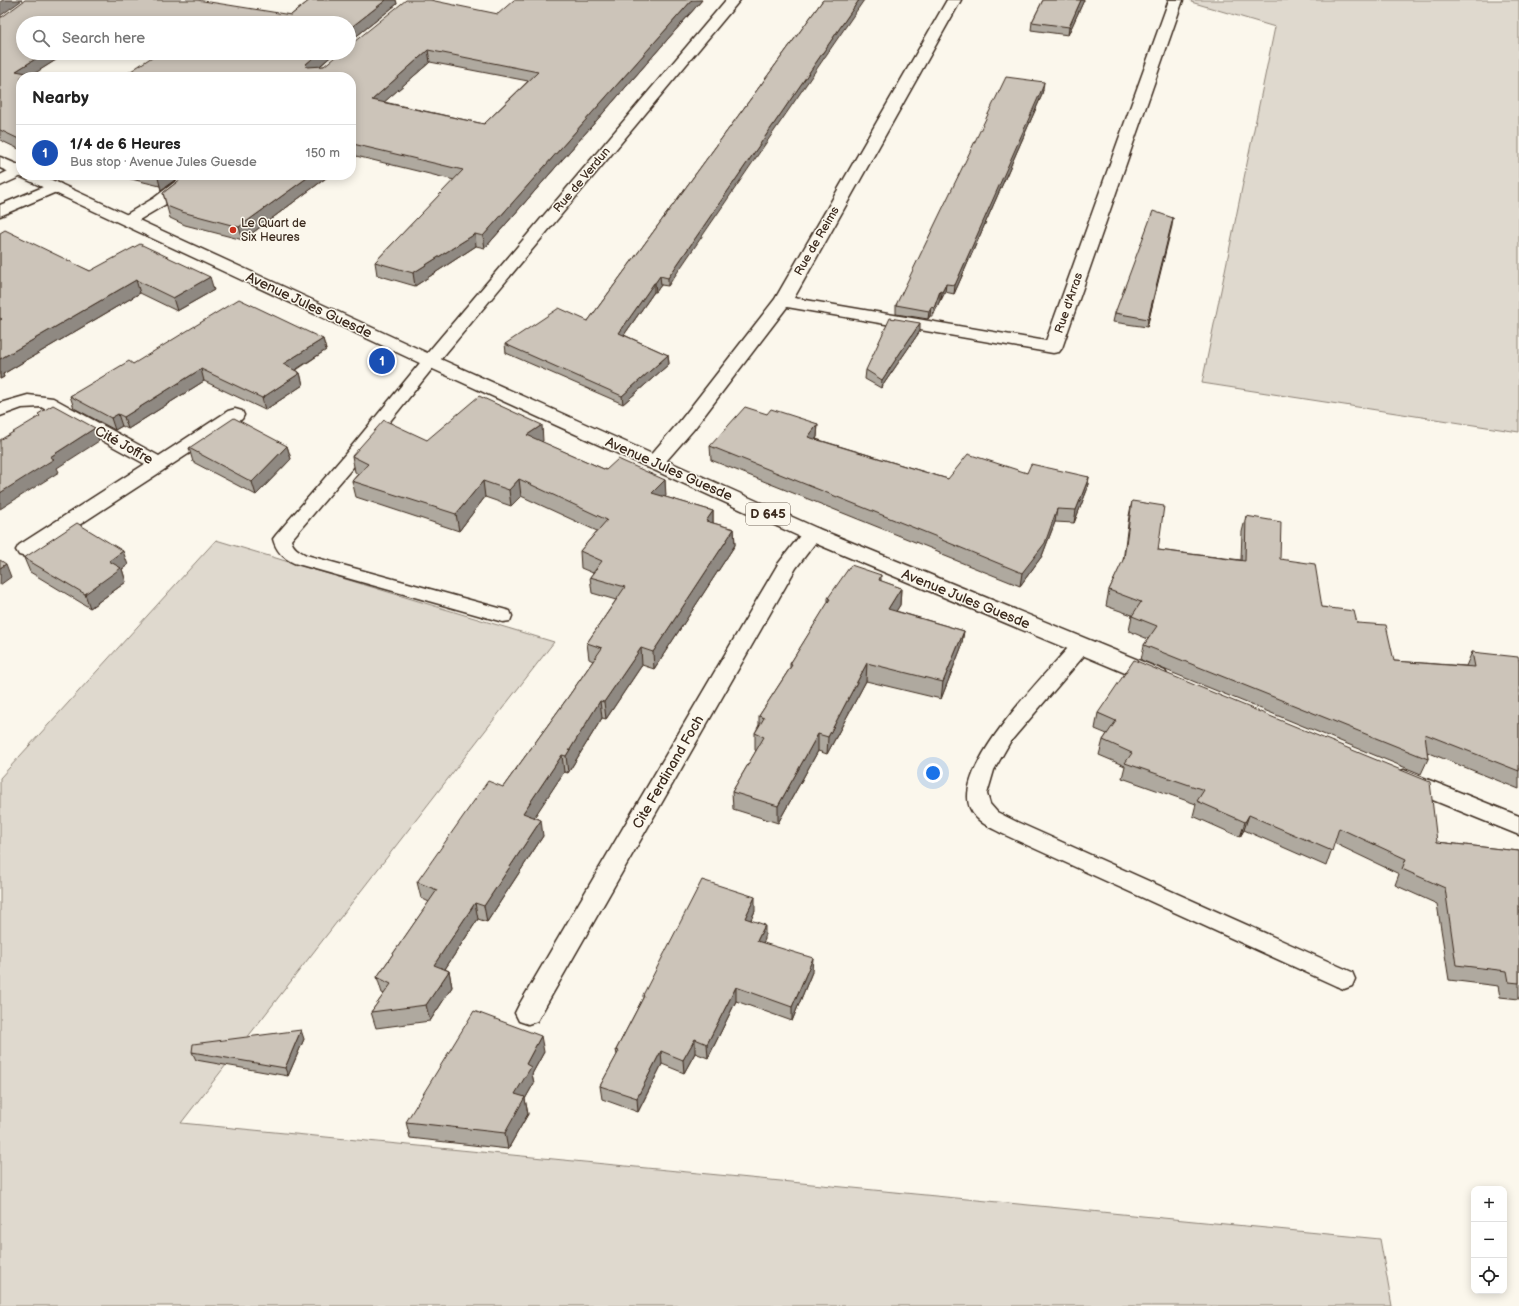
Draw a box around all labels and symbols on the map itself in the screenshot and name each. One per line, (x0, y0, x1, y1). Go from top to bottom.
street label: Rue de Verdun (550, 144, 614, 216)
street label: Rue de Reims (791, 204, 843, 278)
place label: Le Quart de Six Heures (241, 216, 306, 245)
marker: Le Quart de Six Heures (228, 225, 238, 235)
street label: Avenue Jules Guesde (243, 268, 375, 342)
street label: Rue d'Arras (1052, 271, 1086, 335)
pin: 1 (369, 346, 395, 376)
street label: Cité Joffre (92, 422, 156, 468)
street label: Avenue Jules Guesde (603, 433, 735, 505)
road number: D 645 (746, 503, 790, 525)
street label: Avenue Jules Guesde (899, 565, 1033, 633)
street label: Cite Ferdinand Foch (629, 712, 708, 832)
your location (923, 763, 943, 783)

